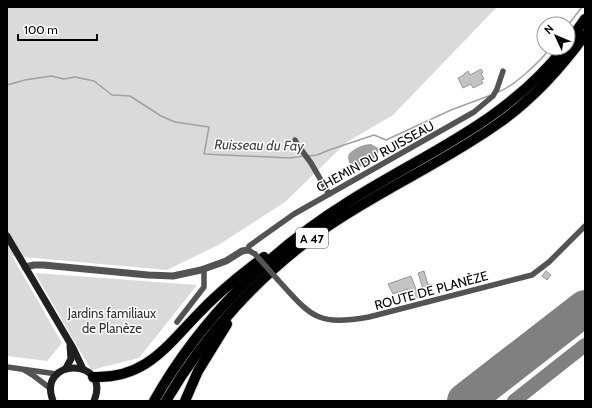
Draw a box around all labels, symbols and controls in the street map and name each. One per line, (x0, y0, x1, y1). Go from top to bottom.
scale bar (18, 16, 97, 42)
north arrow (536, 16, 576, 56)
text: N (541, 21, 557, 37)
text: 100 m (24, 22, 58, 37)
street label: CHEMIN DU RUISSEAU (313, 117, 437, 195)
water label: Ruisseau du Fay (214, 135, 304, 155)
road number: A 47 (296, 228, 328, 248)
street label: ROUTE DE PLANÈZE (372, 266, 489, 313)
park label: Jardins familiaux de Planèze (67, 305, 157, 336)

